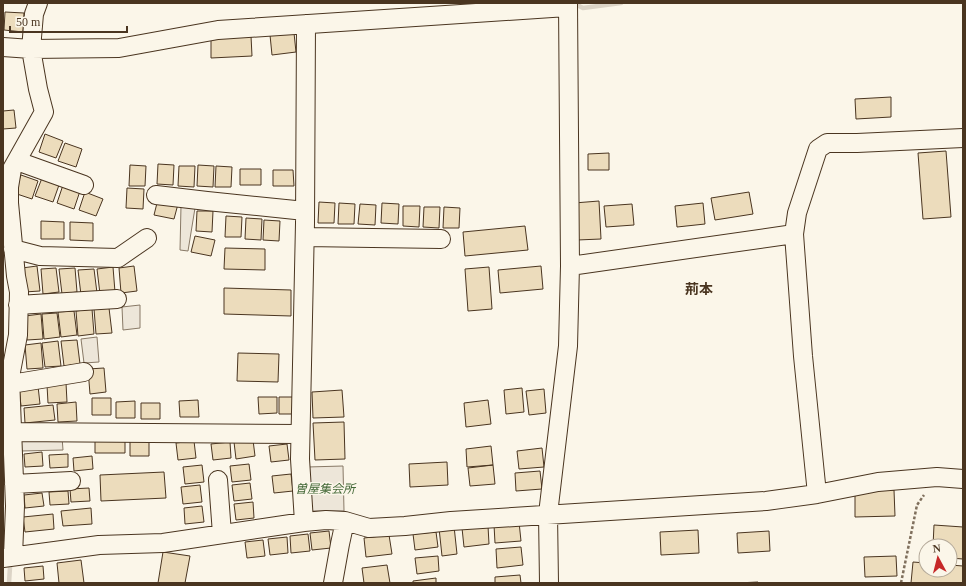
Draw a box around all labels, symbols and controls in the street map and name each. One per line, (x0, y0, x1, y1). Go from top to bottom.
scale bar (10, 8, 127, 34)
text: 50 m (16, 15, 41, 29)
district label: 荊本 (685, 282, 713, 297)
park label: 曽屋集会所 (295, 482, 357, 496)
north arrow (918, 538, 958, 578)
text: N (932, 542, 942, 555)

